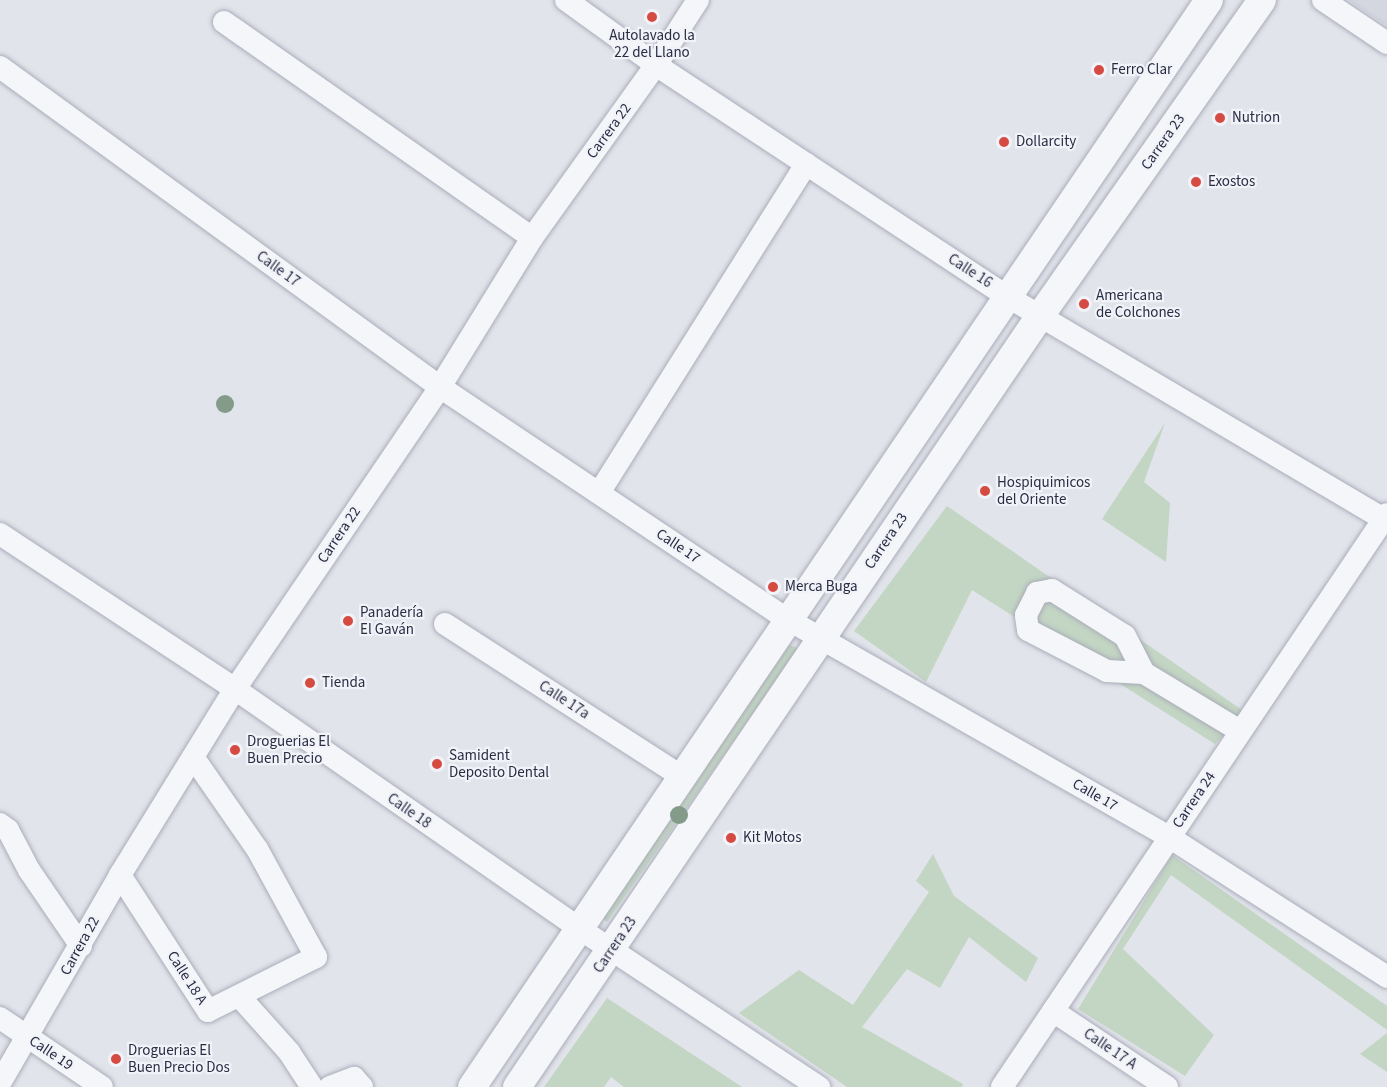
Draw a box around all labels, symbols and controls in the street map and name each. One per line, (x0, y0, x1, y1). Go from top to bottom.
marker: Autolavado la 22 del Llano (645, 10, 659, 24)
place label: Autolavado la 22 del Llano (609, 26, 695, 61)
place label: Ferro Clar (1111, 61, 1172, 79)
marker: Ferro Clar (1092, 63, 1106, 77)
street label: Carrera 22 (583, 100, 635, 162)
place label: Nutrion (1232, 109, 1280, 127)
street label: Carrera 23 (1137, 111, 1189, 173)
marker: Nutrion (1213, 111, 1227, 125)
place label: Dollarcity (1016, 133, 1076, 151)
marker: Dollarcity (997, 135, 1011, 149)
place label: Exostos (1208, 173, 1255, 191)
marker: Exostos (1189, 175, 1203, 189)
street label: Calle 17 (253, 247, 303, 291)
street label: Calle 16 (944, 250, 996, 292)
place label: Americana de Colchones (1096, 286, 1180, 321)
marker: Americana de Colchones (1077, 297, 1091, 311)
place label: Hospiquimicos del Oriente (997, 473, 1090, 508)
marker: Hospiquimicos del Oriente (978, 484, 992, 498)
street label: Carrera 22 (314, 503, 364, 567)
street label: Carrera 23 (861, 509, 911, 573)
street label: Calle 17 (653, 525, 703, 567)
place label: Merca Buga (785, 578, 858, 596)
marker: Merca Buga (766, 580, 780, 594)
place label: Panadería El Gaván (360, 603, 423, 638)
marker: Panadería El Gaván (341, 614, 355, 628)
place label: Tienda (322, 674, 365, 692)
marker: Tienda (303, 676, 317, 690)
street label: Calle 17a (535, 677, 593, 723)
place label: Droguerias El Buen Precio (247, 732, 330, 767)
marker: Droguerias El Buen Precio (228, 743, 242, 757)
place label: Samident Deposito Dental (449, 746, 549, 781)
marker: Samident Deposito Dental (430, 757, 444, 771)
street label: Carrera 24 (1169, 768, 1219, 832)
street label: Calle 17 (1069, 775, 1121, 815)
street label: Calle 18 (384, 790, 434, 832)
place label: Kit Motos (743, 829, 801, 847)
marker: Kit Motos (724, 831, 738, 845)
street label: Carrera 23 (590, 913, 640, 977)
street label: Carrera 22 (57, 914, 103, 978)
street label: Calle 18 A (163, 948, 211, 1008)
street label: Calle 17 A (1080, 1025, 1140, 1073)
street label: Calle 19 (26, 1032, 76, 1074)
place label: Droguerias El Buen Precio Dos (128, 1041, 230, 1076)
marker: Droguerias El Buen Precio Dos (109, 1052, 123, 1066)

